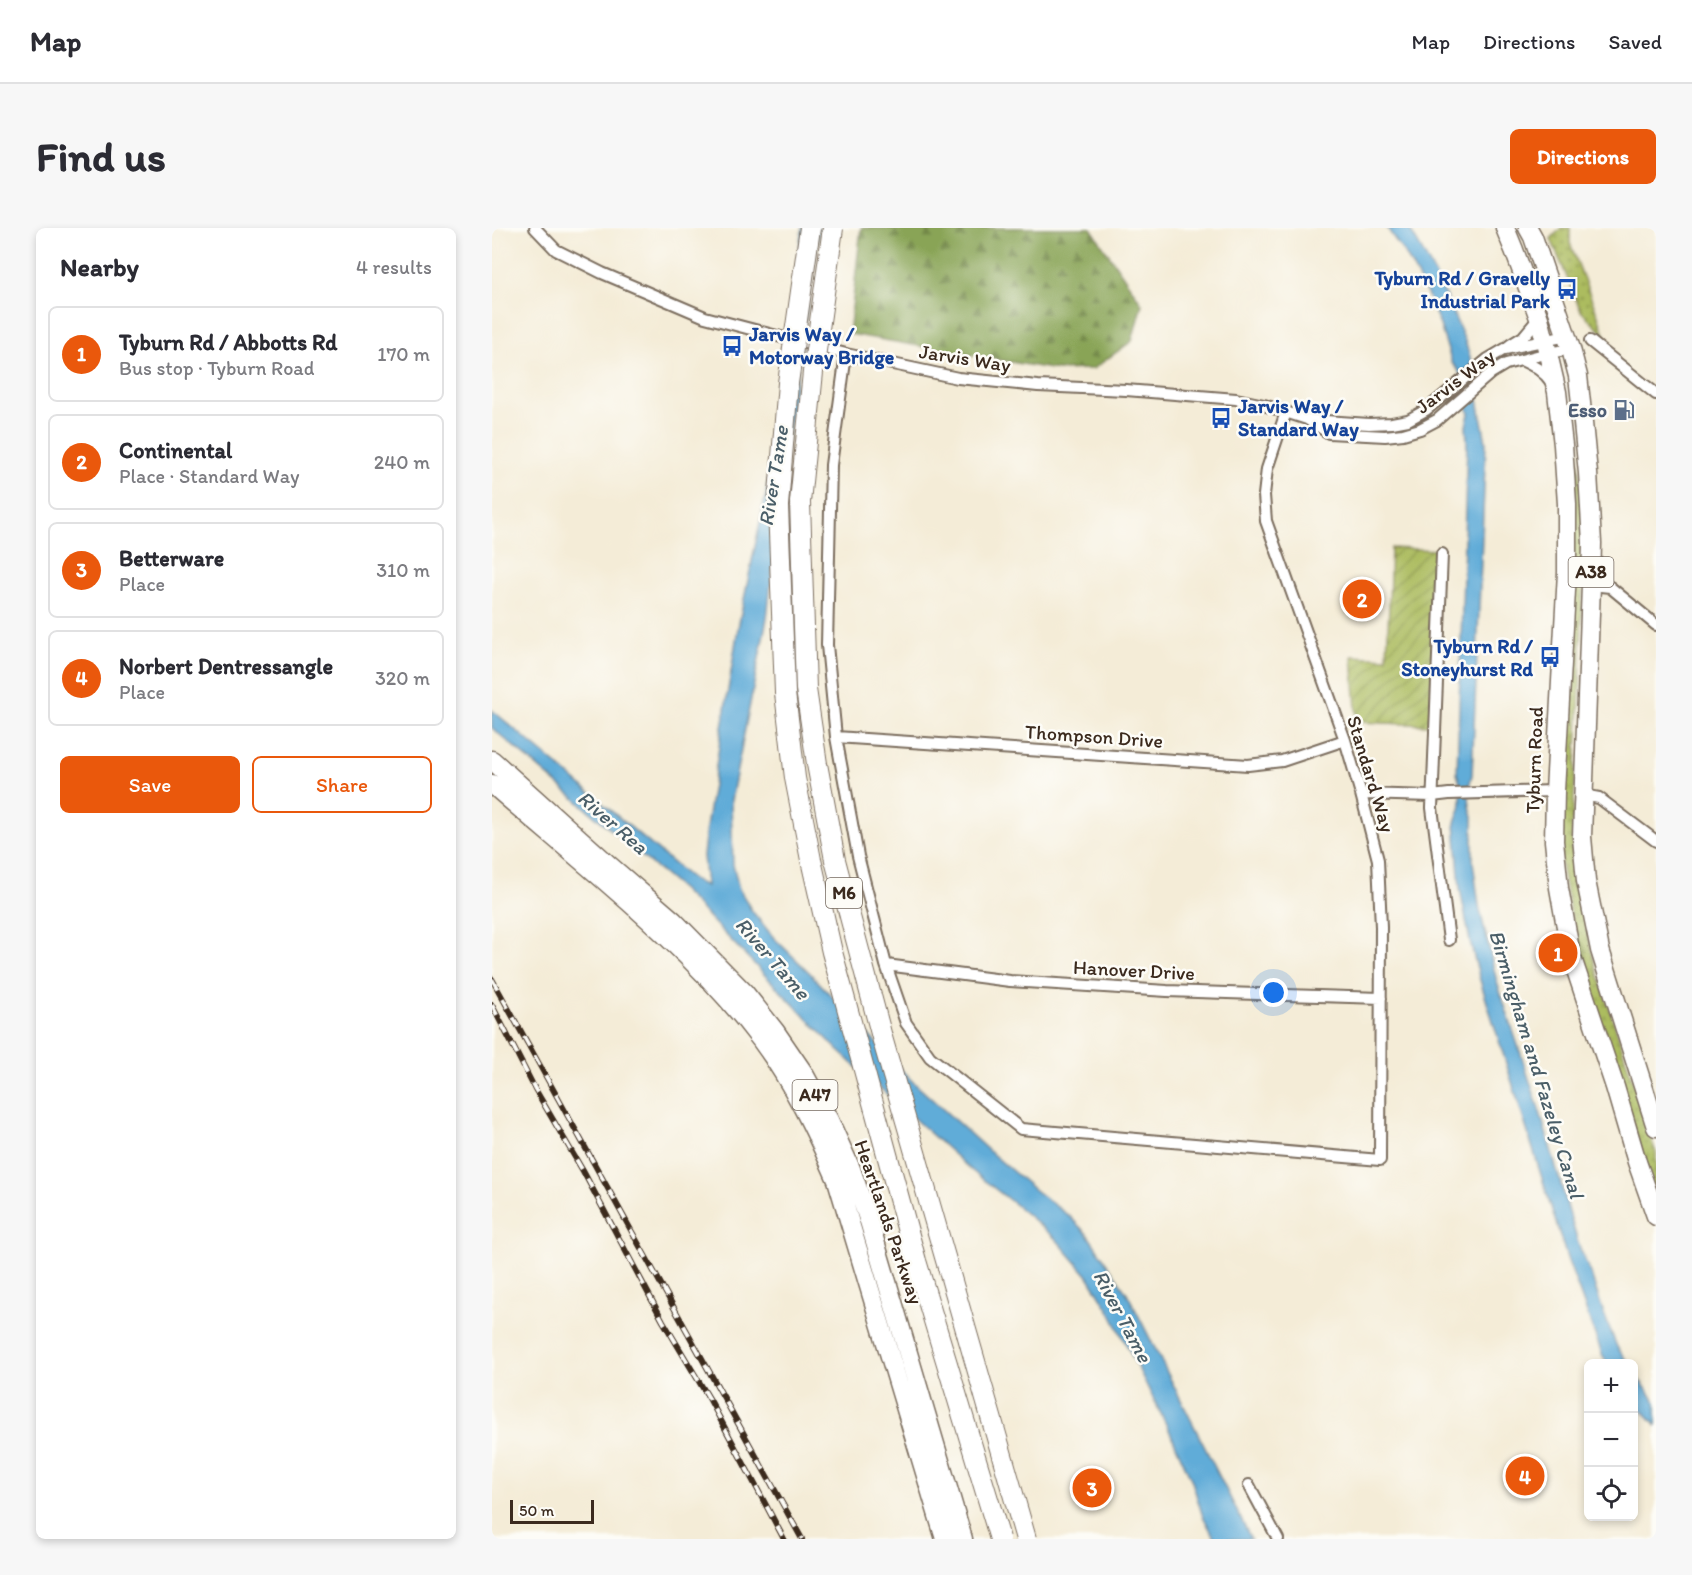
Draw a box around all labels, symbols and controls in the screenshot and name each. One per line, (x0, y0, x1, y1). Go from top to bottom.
text: Map (30, 24, 81, 58)
text: Map (1412, 29, 1450, 54)
text: Directions (1483, 29, 1575, 54)
text: Saved (1608, 29, 1662, 54)
button: Directions (1510, 129, 1656, 184)
text: Find us (36, 131, 166, 182)
text: Nearby (60, 251, 139, 283)
text: 4 results (356, 255, 432, 279)
place label: Tyburn Rd / Gravelly Industrial Park (1373, 266, 1551, 313)
bus stop icon: Tyburn Rd / Gravelly Industrial Park (1555, 277, 1579, 301)
place label: Jarvis Way / Motorway Bridge (748, 322, 895, 370)
text: Tyburn Rd / Abbotts Rd (119, 329, 337, 356)
bus stop icon: Jarvis Way / Motorway Bridge (720, 334, 744, 358)
street label: Jarvis Way (917, 339, 1013, 377)
text: 1 (77, 342, 86, 366)
text: 170 m (377, 342, 430, 366)
street label: Jarvis Way (1411, 343, 1500, 418)
text: Bus stop · Tyburn Road (119, 356, 314, 380)
place label: Jarvis Way / Standard Way (1237, 394, 1359, 442)
place label: Esso (1568, 398, 1607, 422)
fuel station icon: Esso (1612, 398, 1636, 422)
bus stop icon: Jarvis Way / Standard Way (1209, 406, 1233, 430)
water label: River Tame (753, 423, 793, 528)
text: Continental (119, 437, 232, 464)
text: 2 (76, 450, 87, 474)
text: 240 m (374, 450, 430, 474)
text: Place · Standard Way (119, 464, 300, 488)
text: Betterware (119, 545, 224, 572)
road number: A38 (1568, 557, 1614, 587)
text: 3 (76, 558, 87, 582)
text: 310 m (376, 558, 430, 582)
text: Place (119, 572, 165, 596)
pin: 2 (1342, 576, 1382, 622)
place label: Tyburn Rd / Stoneyhurst Rd (1401, 634, 1534, 682)
bus stop icon: Tyburn Rd / Stoneyhurst Rd (1538, 645, 1562, 669)
text: Norbert Dentressangle (119, 653, 333, 680)
text: 4 (75, 666, 88, 690)
text: 320 m (375, 666, 430, 690)
text: Place (119, 680, 165, 704)
street label: Tyburn Road (1520, 706, 1548, 814)
street label: Standard Way (1342, 713, 1400, 836)
street label: Thompson Drive (1024, 719, 1164, 753)
button: Save (60, 756, 240, 813)
button: Share (252, 756, 432, 813)
water label: River Rea (573, 785, 653, 859)
road number: M6 (826, 878, 862, 908)
water label: River Tame (731, 912, 816, 1005)
water label: Birmingham and Fazeley Canal (1484, 927, 1590, 1203)
pin: 1 (1538, 930, 1578, 976)
street label: Hanover Drive (1072, 955, 1196, 985)
your location (1259, 978, 1288, 1007)
road number: A47 (792, 1080, 838, 1110)
street label: Heartlands Parkway (850, 1137, 929, 1308)
water label: River Tame (1088, 1266, 1158, 1367)
map controls (1584, 1359, 1638, 1521)
button: + (1584, 1359, 1638, 1413)
button: − (1584, 1413, 1638, 1467)
pin: 4 (1506, 1454, 1544, 1498)
pin: 3 (1072, 1466, 1112, 1510)
button: locate (1584, 1467, 1638, 1521)
scale bar (510, 1497, 594, 1524)
text: 50 m (519, 1501, 554, 1520)

